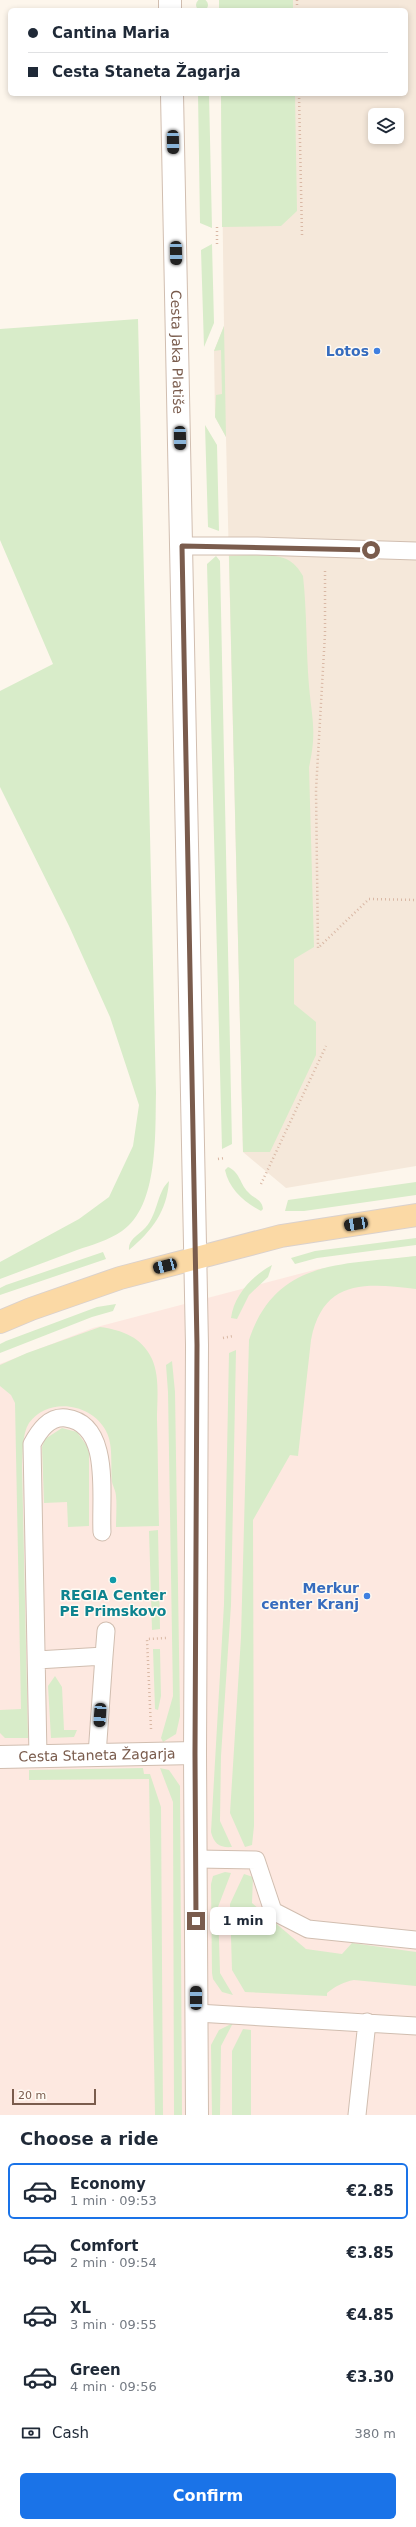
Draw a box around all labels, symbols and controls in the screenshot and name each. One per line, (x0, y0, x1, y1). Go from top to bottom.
text: Cantina Maria (52, 24, 170, 42)
text: Cesta Staneta Žagarja (52, 63, 241, 81)
map controls (368, 108, 404, 144)
button: layers (368, 108, 404, 144)
car (167, 130, 179, 154)
car (170, 241, 182, 265)
street label: Cesta Jaka Platiše (168, 290, 186, 414)
place label: Lotos (326, 343, 369, 359)
marker: Lotos (372, 346, 382, 356)
car (174, 426, 186, 450)
route start (362, 541, 380, 559)
car (343, 1216, 369, 1232)
car (152, 1257, 178, 1275)
marker: REGIA Center PE Primskovo (108, 1575, 118, 1585)
place label: Merkur center Kranj (261, 1580, 359, 1612)
place label: REGIA Center PE Primskovo (60, 1587, 167, 1619)
marker: Merkur center Kranj (362, 1591, 372, 1601)
car (93, 1703, 107, 1727)
street label: Cesta Staneta Žagarja (18, 1745, 176, 1765)
callout: 1 min (210, 1907, 276, 1935)
route end (187, 1912, 205, 1930)
text: 1 min (223, 1913, 263, 1928)
car (190, 1986, 202, 2010)
scale bar (12, 2087, 96, 2106)
text: 20 m (18, 2089, 46, 2102)
text: Choose a ride (20, 2128, 159, 2149)
icon: car (22, 2173, 58, 2209)
text: Economy (70, 2175, 146, 2193)
text: €2.85 (347, 2182, 394, 2200)
text: 1 min · 09:53 (70, 2193, 157, 2208)
icon: car (22, 2235, 58, 2271)
text: Comfort (70, 2237, 138, 2255)
text: €3.85 (347, 2244, 394, 2262)
text: 2 min · 09:54 (70, 2255, 157, 2270)
icon: car (22, 2297, 58, 2333)
text: XL (70, 2299, 91, 2317)
text: €4.85 (347, 2306, 394, 2324)
text: 3 min · 09:55 (70, 2317, 157, 2332)
icon: car (22, 2359, 58, 2395)
text: Green (70, 2361, 121, 2379)
text: €3.30 (347, 2368, 394, 2386)
text: 4 min · 09:56 (70, 2379, 157, 2394)
icon: cash (20, 2422, 42, 2444)
text: Cash (52, 2424, 89, 2442)
text: 380 m (354, 2426, 396, 2441)
button: Confirm (20, 2473, 396, 2519)

